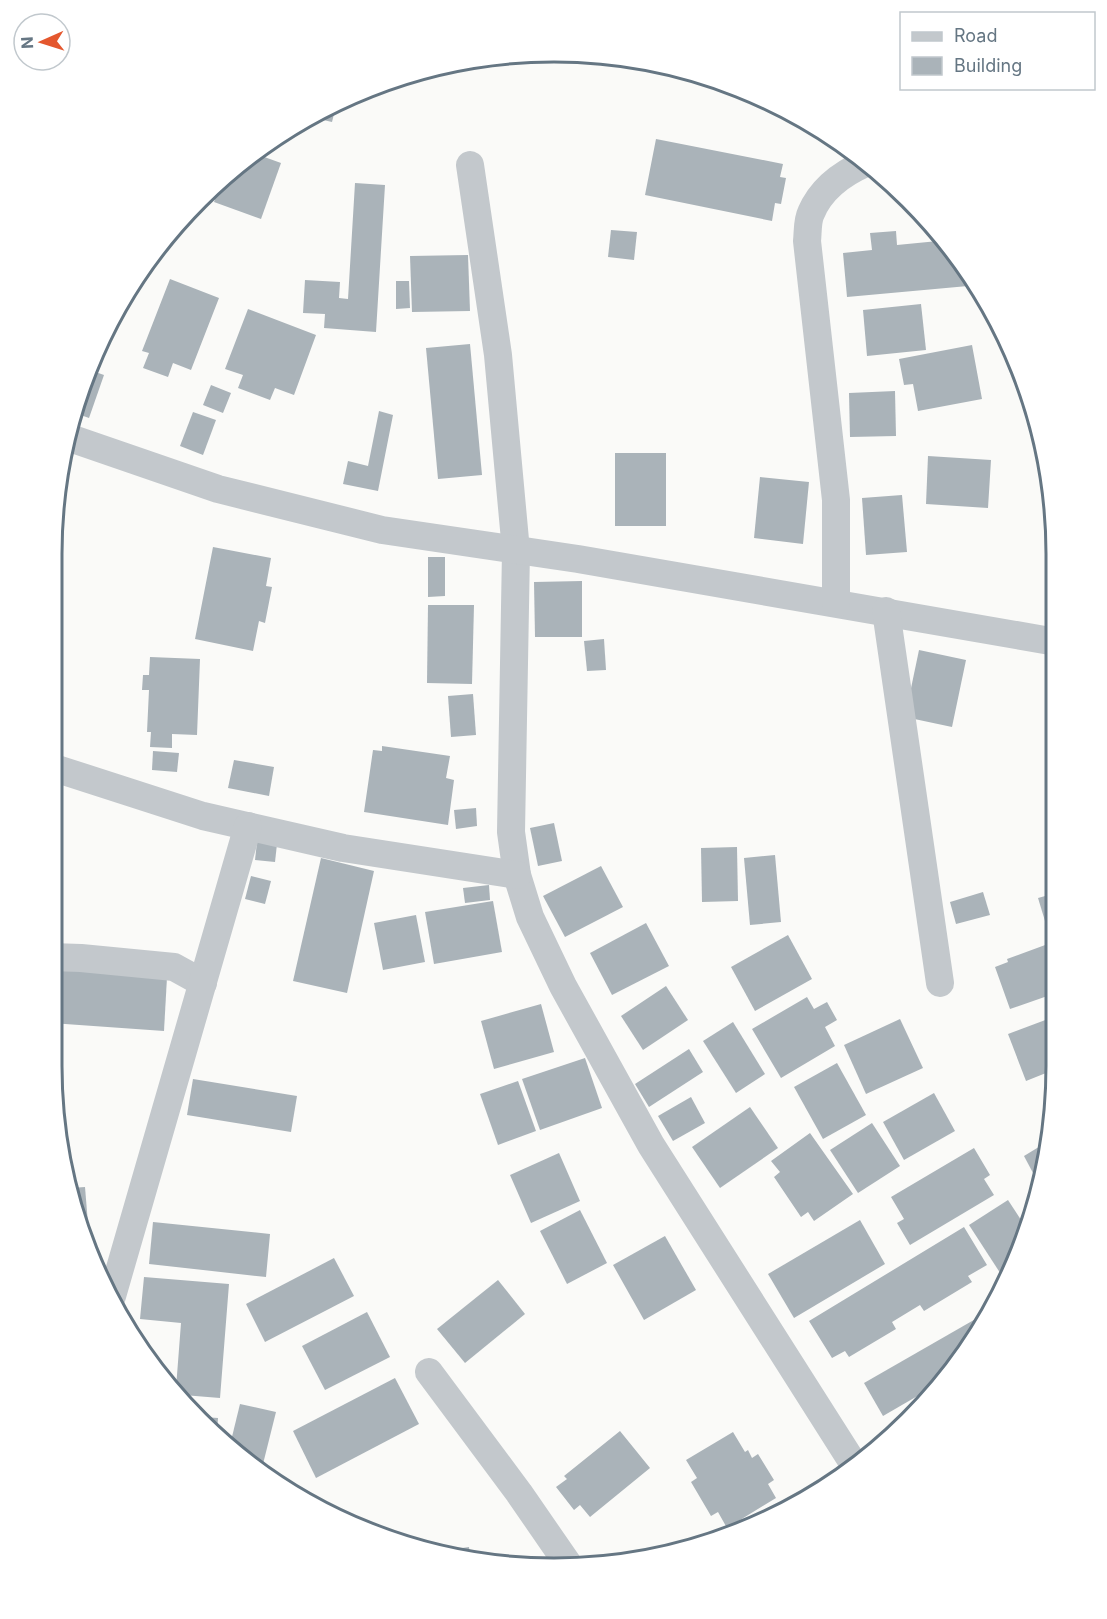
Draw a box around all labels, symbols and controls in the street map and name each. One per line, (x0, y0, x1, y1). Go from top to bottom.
north arrow (12, 12, 72, 72)
legend (900, 12, 1095, 90)
text: Road (954, 25, 997, 46)
text: N (17, 36, 37, 49)
text: Building (954, 55, 1022, 76)

